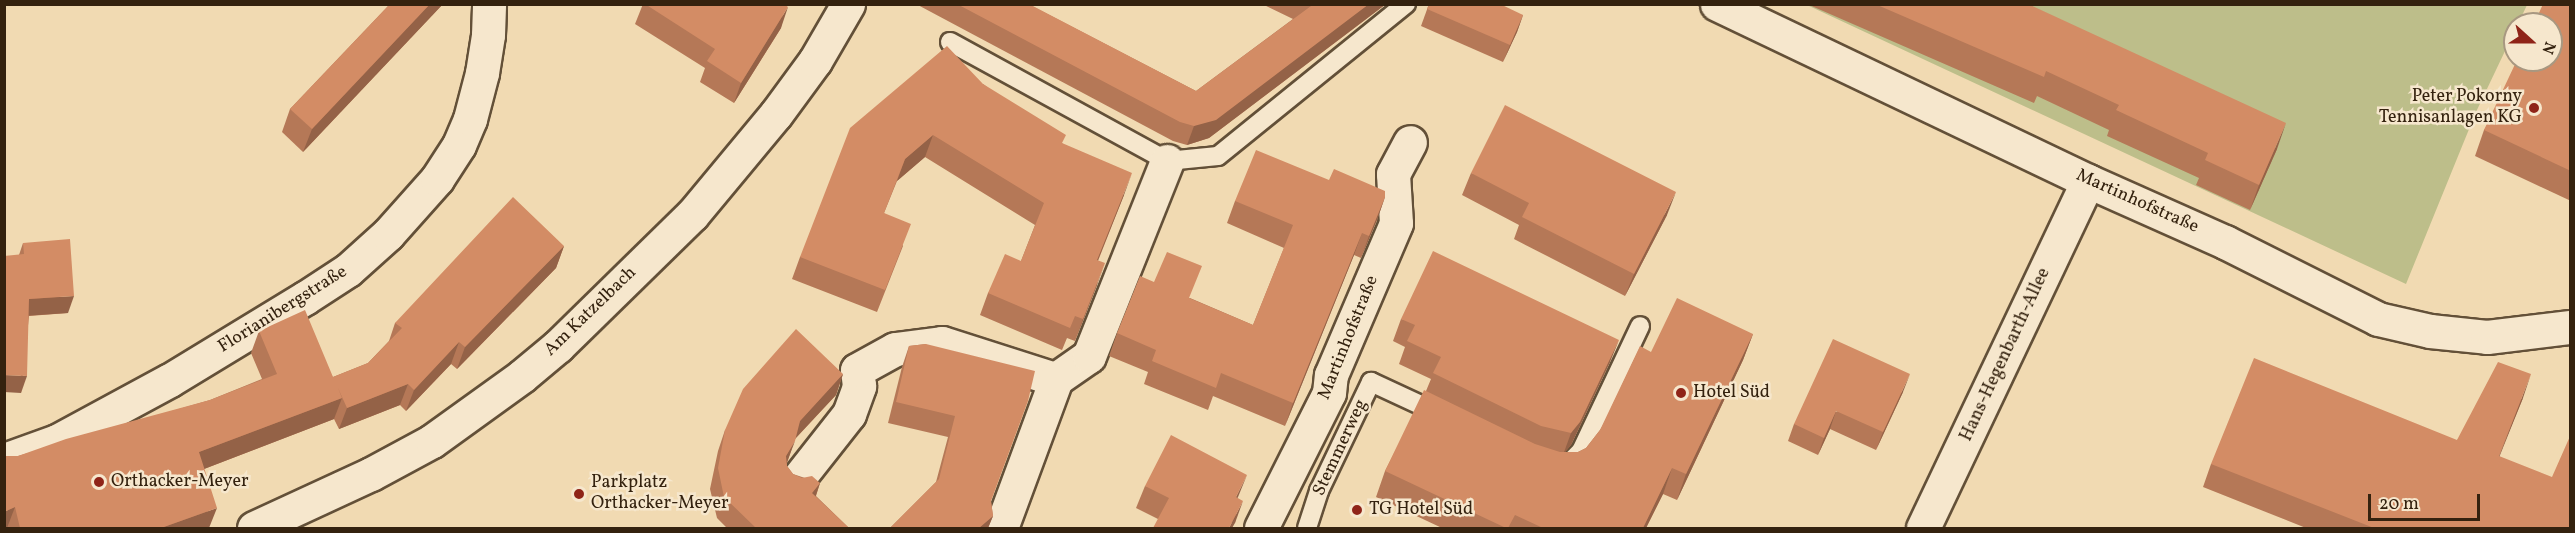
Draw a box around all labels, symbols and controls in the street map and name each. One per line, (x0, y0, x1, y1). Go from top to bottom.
north arrow (2503, 12, 2563, 72)
text: N (2536, 38, 2560, 57)
place label: Peter Pokorny Tennisanlagen KG (2379, 87, 2522, 130)
marker: Peter Pokorny Tennisanlagen KG (2527, 101, 2541, 115)
street label: Martinhofstraße (2072, 165, 2202, 239)
street label: Florianibergstraße (214, 262, 352, 358)
street label: Am Katzelbach (541, 263, 641, 361)
street label: Hans-Hegenbarth-Allee (1956, 265, 2056, 445)
street label: Martinhofstraße (1314, 273, 1384, 403)
place label: Hotel Süd (1693, 382, 1770, 404)
marker: Hotel Süd (1674, 386, 1688, 400)
street label: Stemmerweg (1309, 396, 1373, 500)
place label: Orthacker-Meyer (111, 471, 248, 493)
place label: Parkplatz Orthacker-Meyer (591, 473, 728, 516)
marker: Orthacker-Meyer (92, 475, 106, 489)
scale bar (2371, 482, 2484, 520)
marker: Parkplatz Orthacker-Meyer (572, 487, 586, 501)
text: 20 m (2379, 492, 2419, 517)
place label: TG Hotel Süd (1369, 499, 1473, 521)
marker: TG Hotel Süd (1350, 503, 1364, 517)

